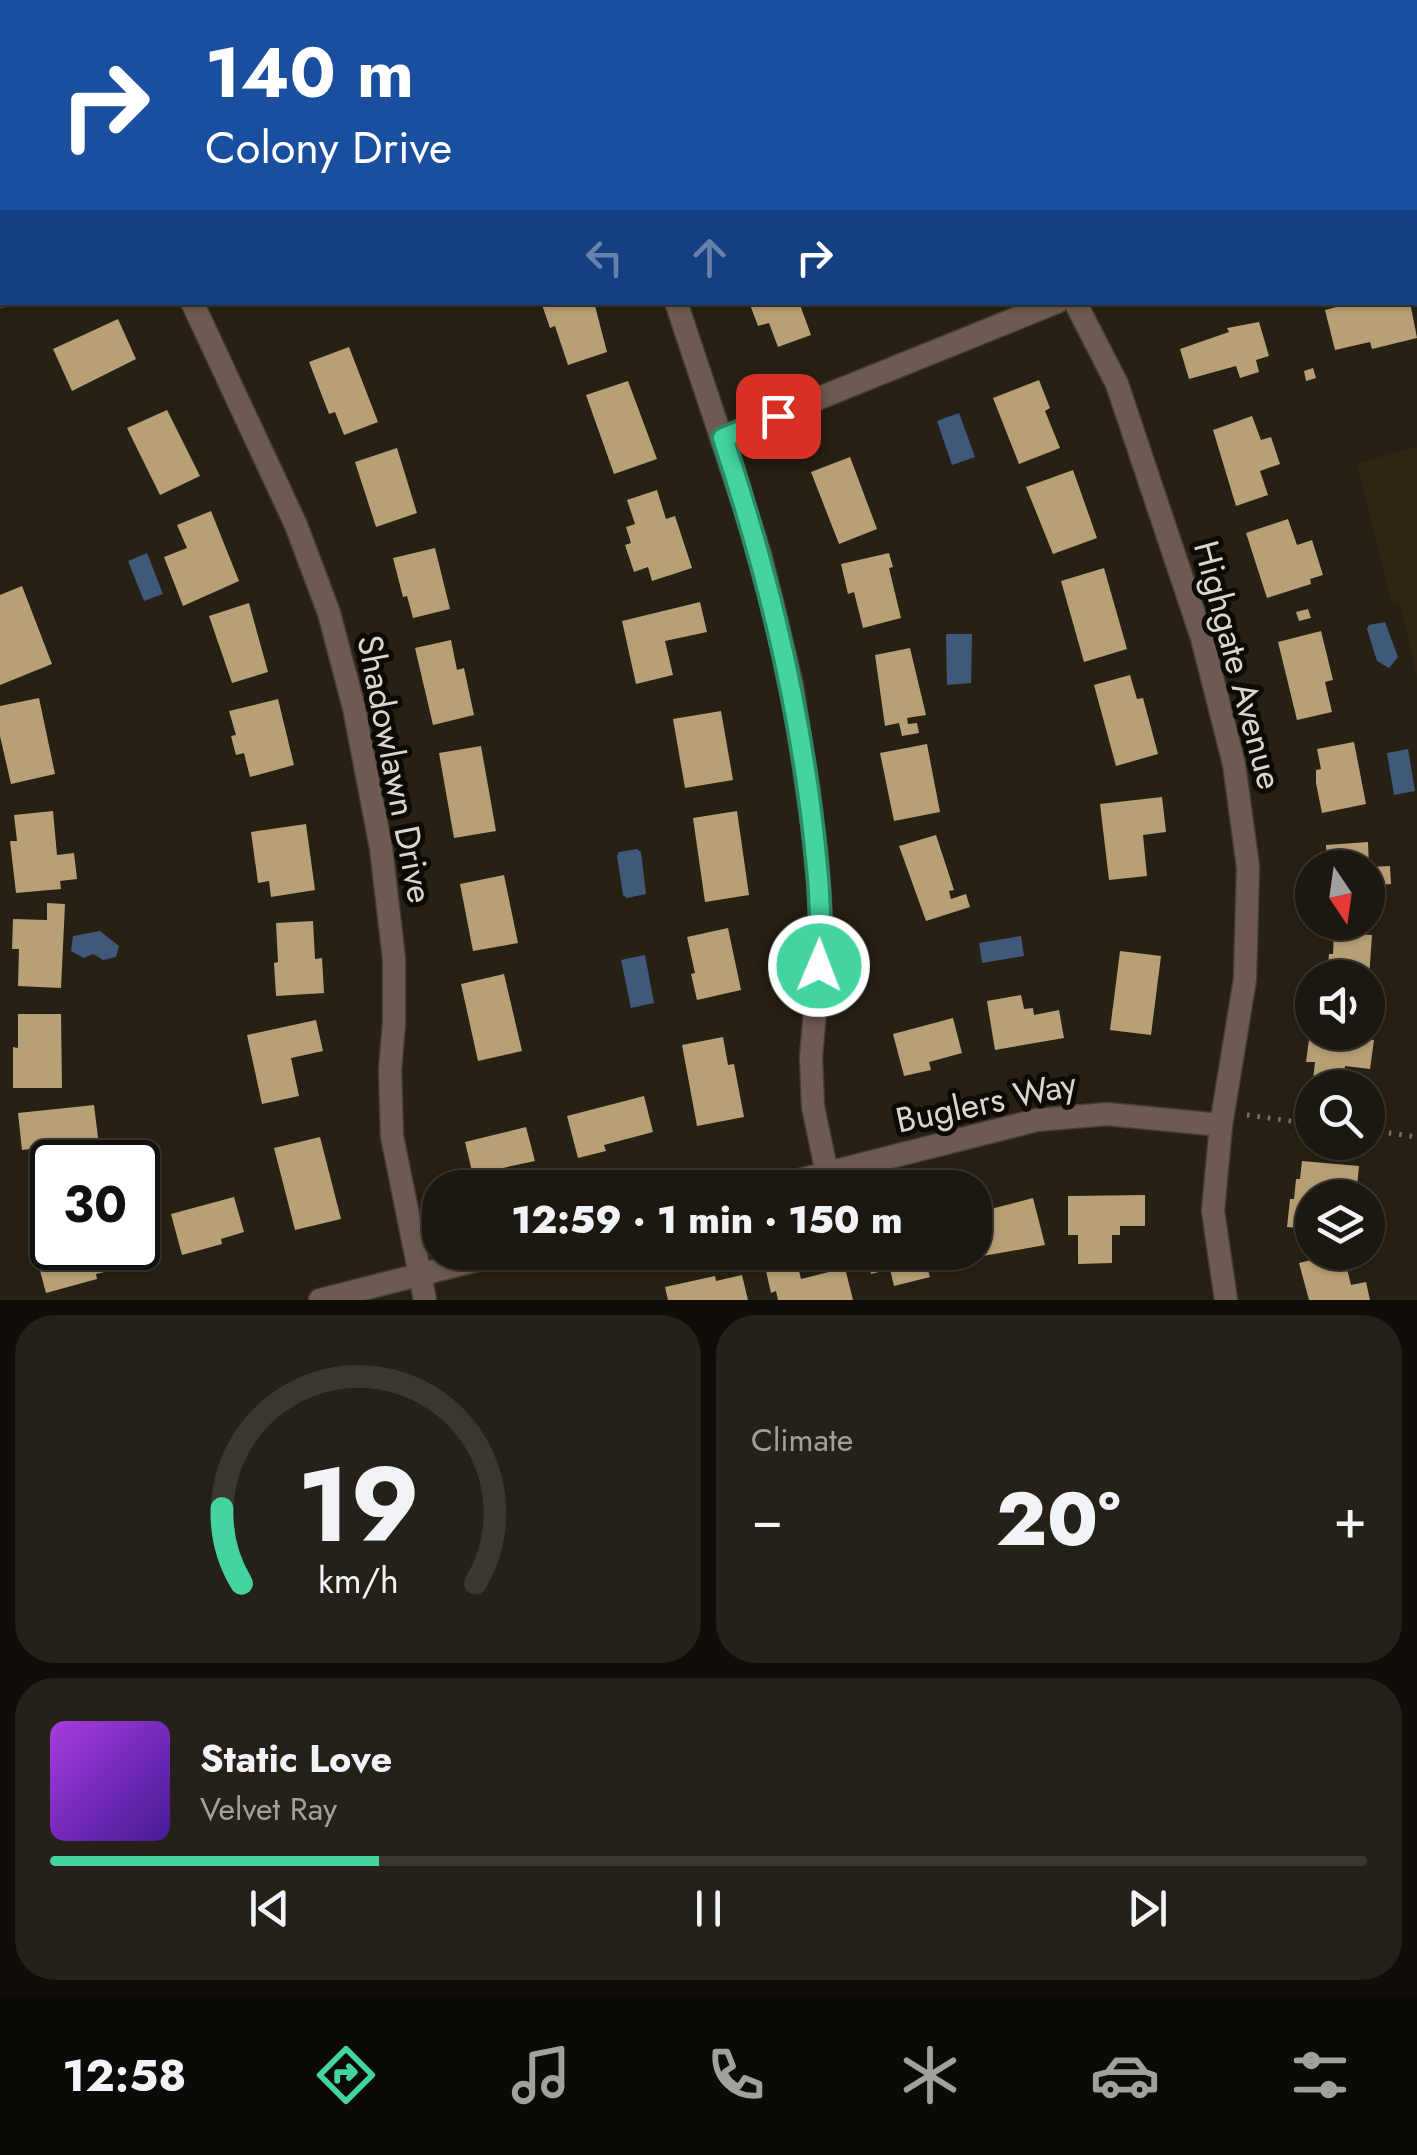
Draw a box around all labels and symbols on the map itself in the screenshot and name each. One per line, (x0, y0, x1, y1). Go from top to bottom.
pin (736, 374, 821, 459)
street label: Highgate Avenue (1181, 535, 1295, 795)
street label: Shadowlawn Drive (345, 631, 445, 907)
north arrow (1295, 850, 1385, 940)
position arrow (767, 914, 871, 1018)
street label: Buglers Way (891, 1058, 1082, 1146)
speed limit sign: 30 (30, 1140, 160, 1270)

